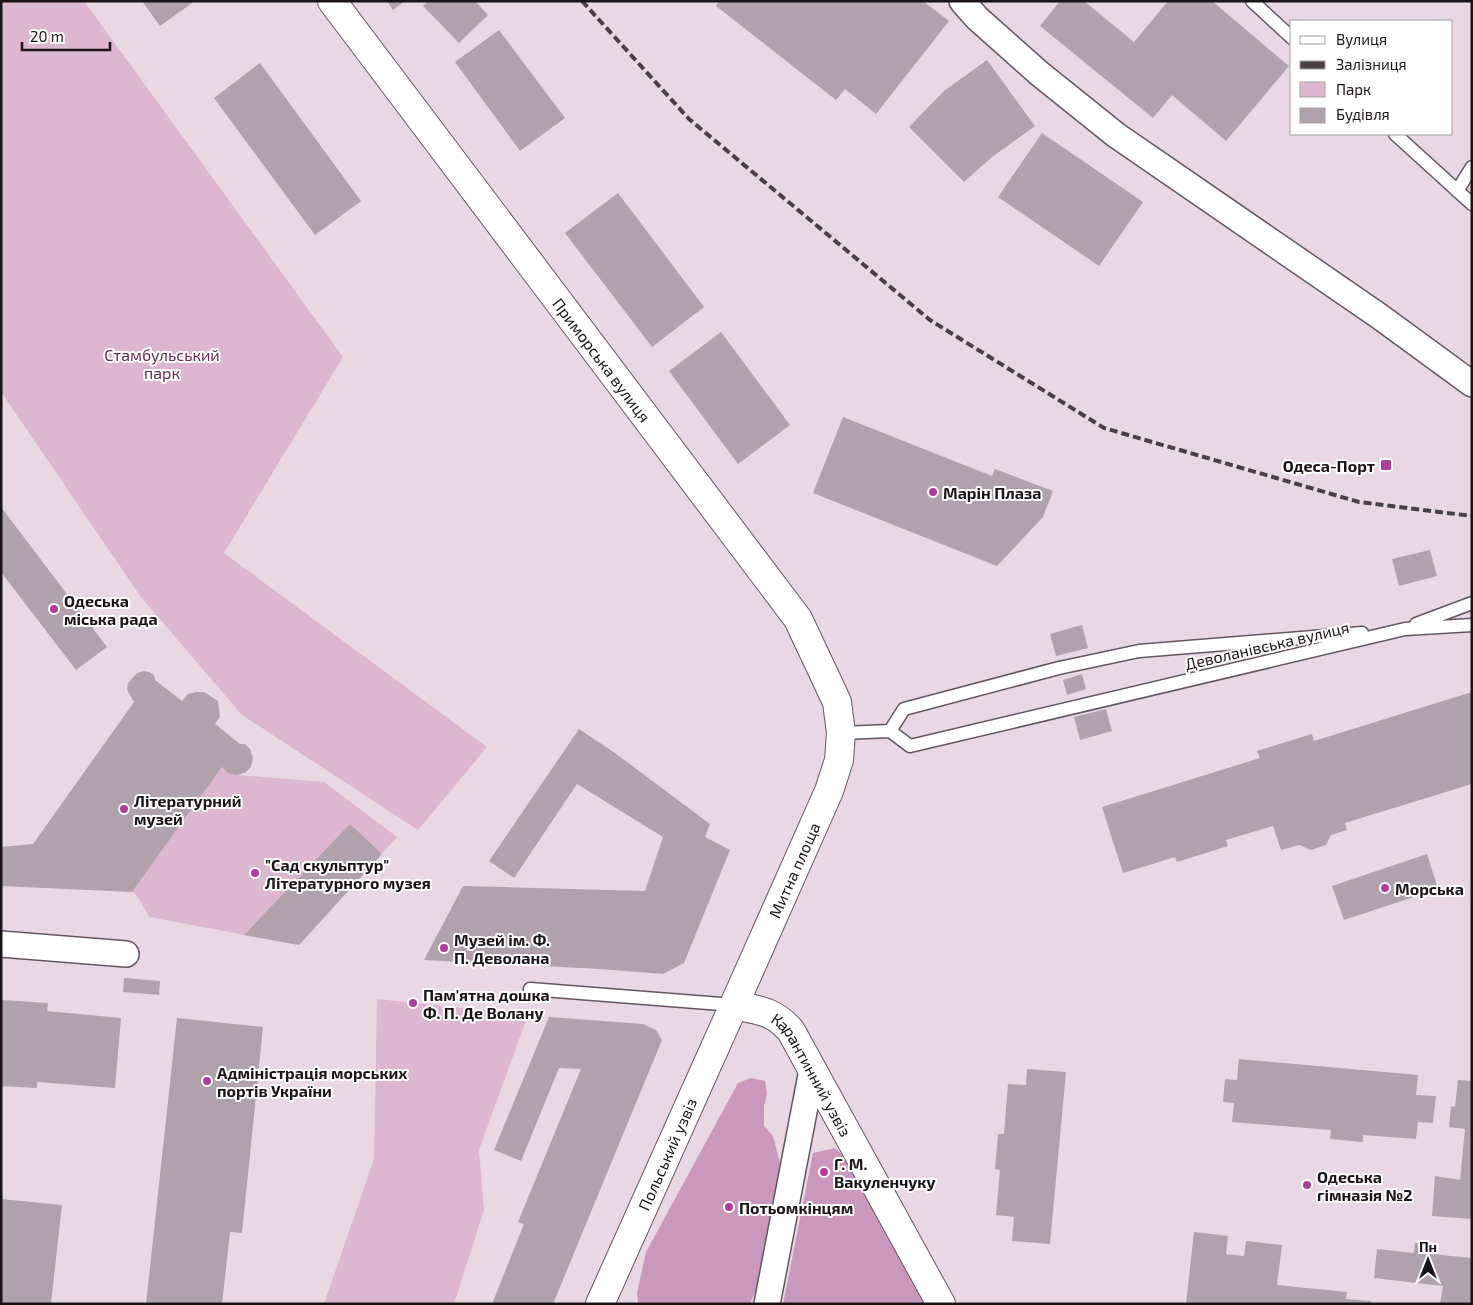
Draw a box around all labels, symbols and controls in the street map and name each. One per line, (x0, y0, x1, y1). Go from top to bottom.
scale bar (22, 20, 110, 52)
legend (1290, 20, 1453, 135)
text: 20 m (30, 27, 64, 45)
text: Вулиця (1336, 30, 1387, 49)
text: Залізниця (1336, 55, 1407, 73)
text: Парк (1336, 80, 1371, 98)
text: Будівля (1336, 105, 1390, 124)
street label: Приморська вулиця (549, 294, 655, 425)
park label: Стамбульський парк (104, 345, 220, 382)
place label: Одеса-Порт (1283, 456, 1375, 475)
marker: Одеса-Порт (1379, 458, 1393, 472)
place label: Марін Плаза (943, 483, 1041, 502)
marker: Марін Плаза (927, 486, 939, 498)
place label: Одеська міська рада (64, 591, 158, 628)
marker: Одеська міська рада (48, 603, 60, 615)
street label: Деволанівська вулиця (1183, 617, 1351, 674)
place label: Літературний музей (134, 791, 242, 828)
marker: Літературний музей (118, 803, 130, 815)
street label: Митна площа (764, 819, 824, 921)
place label: "Сад скульптур" Літературного музея (265, 855, 431, 892)
marker: "Сад скульптур" Літературного музея (249, 867, 261, 879)
place label: Морська (1395, 879, 1464, 898)
marker: Морська (1379, 882, 1391, 894)
place label: Музей ім. Ф. П. Деволана (454, 930, 550, 967)
marker: Музей ім. Ф. П. Деволана (438, 942, 450, 954)
place label: Пам'ятна дошка Ф. П. Де Волану (423, 985, 550, 1022)
marker: Пам'ятна дошка Ф. П. Де Волану (407, 997, 419, 1009)
street label: Карантинний узвіз (768, 1008, 856, 1139)
place label: Адміністрація морських портів України (217, 1063, 407, 1100)
marker: Адміністрація морських портів України (201, 1075, 213, 1087)
street label: Польський узвіз (634, 1095, 701, 1214)
place label: Г. М. Вакуленчуку (834, 1154, 935, 1191)
marker: Г. М. Вакуленчуку (818, 1166, 830, 1178)
place label: Одеська гімназія №2 (1317, 1167, 1413, 1204)
marker: Одеська гімназія №2 (1301, 1179, 1313, 1191)
place label: Потьомкінцям (739, 1198, 853, 1217)
marker: Потьомкінцям (723, 1201, 735, 1213)
north arrow (1403, 1235, 1453, 1285)
text: Пн (1419, 1238, 1437, 1255)

